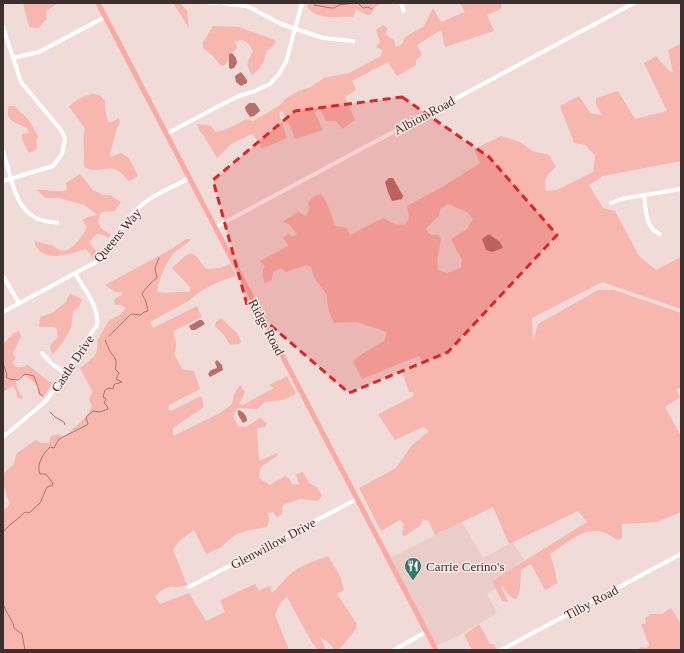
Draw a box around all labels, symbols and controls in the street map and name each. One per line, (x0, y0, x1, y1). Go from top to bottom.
street label: Albion Road (391, 93, 458, 138)
street label: Queens Way (91, 205, 144, 265)
street label: Ridge Road (245, 296, 288, 358)
street label: Castle Drive (48, 332, 97, 395)
street label: Glenwillow Drive (228, 515, 319, 572)
restaurant icon: Carrie Cerino's (403, 556, 423, 581)
place label: Carrie Cerino's (426, 559, 505, 574)
street label: Tilby Road (562, 582, 621, 623)

